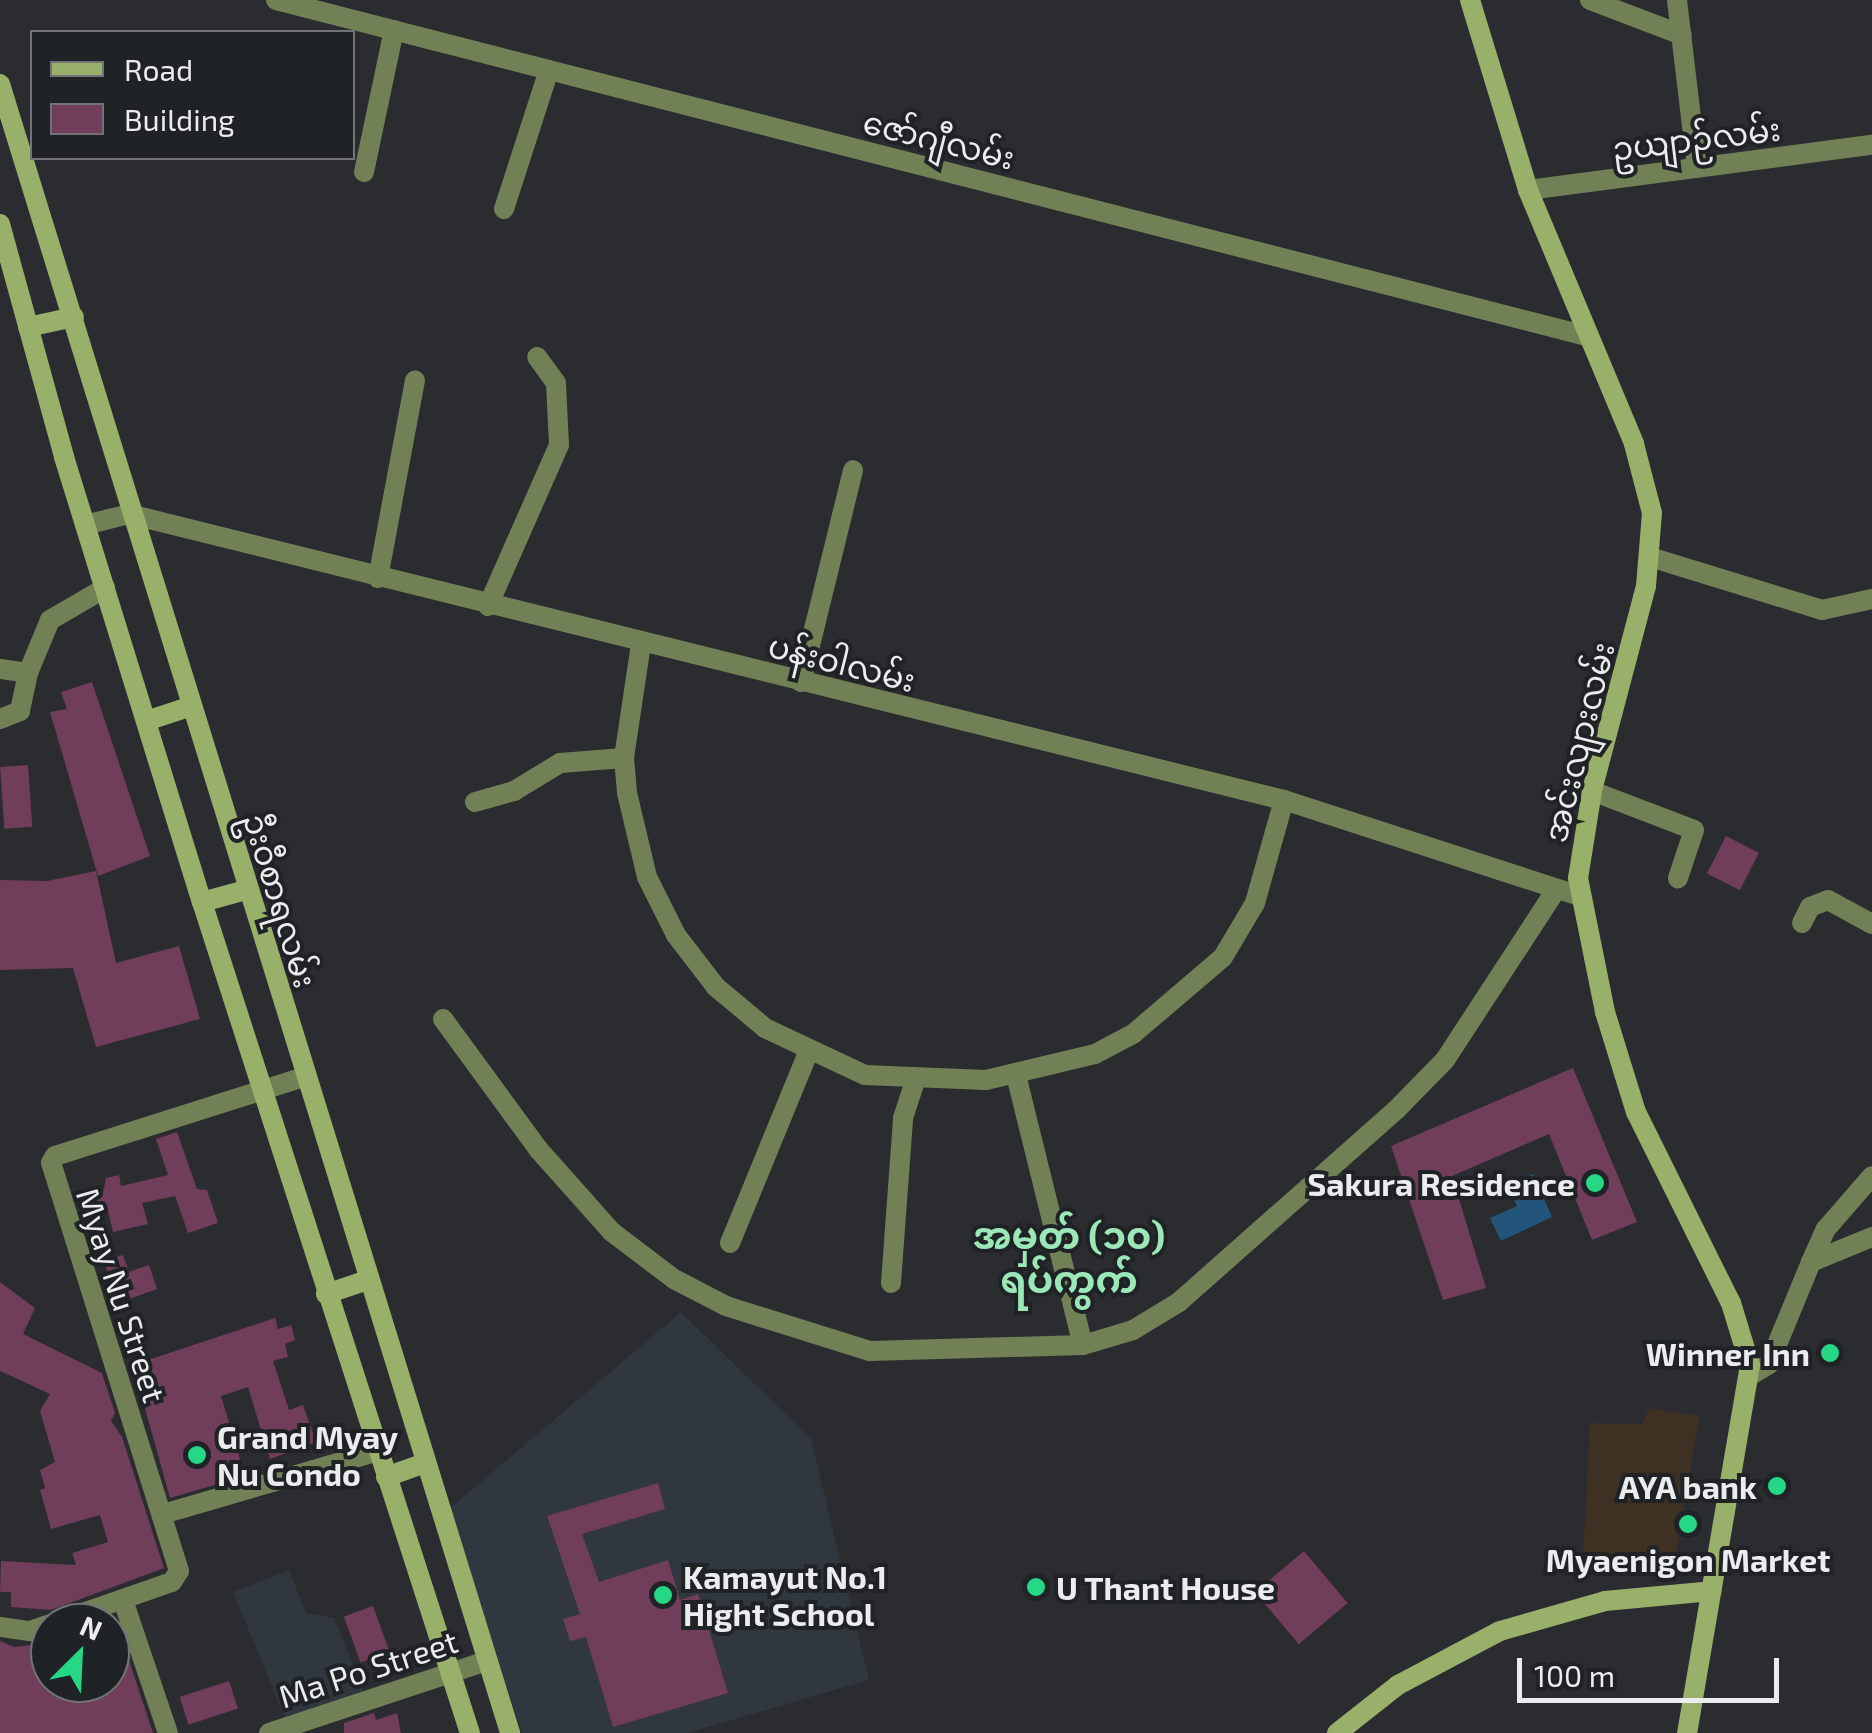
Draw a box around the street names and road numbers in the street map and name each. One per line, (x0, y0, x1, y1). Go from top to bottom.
street label: ဇော်ဂျီလမ်း (859, 102, 1019, 176)
street label: ဥယျာဉ်လမ်း (1609, 109, 1783, 167)
street label: ပန်းဝါလမ်း (765, 625, 919, 699)
street label: အင်းလျားလမ်း (1535, 638, 1621, 846)
street label: ဦးဝီစာရလမ်း (236, 808, 326, 992)
street label: Myay Nu Street (69, 1183, 175, 1407)
street label: Ma Po Street (274, 1621, 462, 1715)

